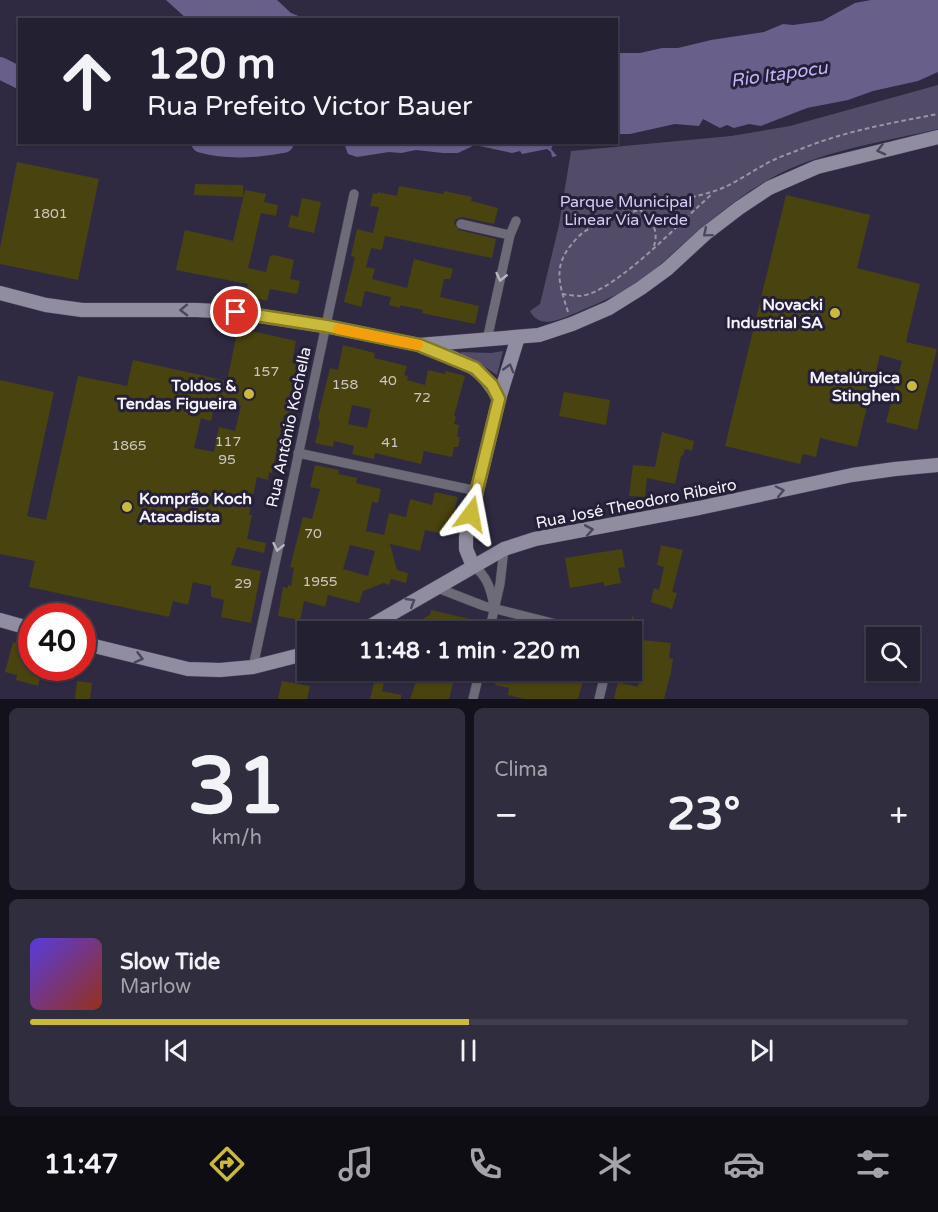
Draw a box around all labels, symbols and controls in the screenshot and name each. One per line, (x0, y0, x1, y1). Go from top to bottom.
text: 120 m (147, 39, 276, 90)
icon: ahead (48, 42, 126, 120)
water label: Rio Itapocu (729, 56, 830, 92)
text: Rua Prefeito Victor Bauer (147, 90, 472, 123)
one-way arrow (876, 143, 886, 156)
park label: Parque Municipal Linear Via Verde (560, 192, 692, 230)
house number: 1801 (32, 205, 68, 222)
one-way arrow (703, 225, 714, 236)
one-way arrow (495, 272, 508, 282)
pin (210, 286, 261, 337)
icon: arrive (219, 295, 252, 328)
place label: Novacki Industrial SA (726, 295, 823, 333)
one-way arrow (180, 304, 189, 316)
marker: Novacki Industrial SA (828, 306, 842, 320)
street label: Rua Antônio Kochella (262, 345, 316, 509)
house number: 157 (253, 363, 279, 380)
one-way arrow (502, 363, 514, 374)
place label: Metalúrgica Stinghen (809, 368, 900, 406)
house number: 40 (379, 372, 397, 389)
place label: Toldos & Tendas Figueira (116, 376, 237, 414)
house number: 158 (332, 376, 358, 393)
marker: Metalúrgica Stinghen (905, 379, 919, 393)
marker: Toldos & Tendas Figueira (242, 387, 256, 401)
house number: 72 (413, 389, 431, 406)
house number: 117 (215, 433, 241, 450)
house number: 41 (381, 434, 399, 451)
house number: 1865 (111, 437, 147, 454)
house number: 95 (218, 451, 236, 468)
street label: Rua José Theodoro Ribeiro (534, 475, 738, 533)
position arrow (439, 482, 503, 546)
one-way arrow (775, 485, 785, 498)
place label: Komprão Koch Atacadista (139, 489, 252, 527)
marker: Komprão Koch Atacadista (120, 500, 134, 514)
one-way arrow (584, 524, 594, 537)
house number: 70 (304, 525, 322, 542)
one-way arrow (272, 542, 285, 552)
house number: 1955 (302, 573, 338, 590)
house number: 29 (234, 575, 252, 592)
one-way arrow (404, 597, 415, 609)
speed limit sign: 40 (18, 603, 96, 681)
map controls (866, 627, 920, 681)
button: search (866, 627, 920, 681)
text: 11:48 · 1 min · 220 m (359, 638, 580, 664)
one-way arrow (133, 651, 144, 663)
text: 31 (188, 740, 286, 834)
text: Clima (495, 758, 548, 782)
text: 23° (667, 788, 740, 842)
text: − (495, 796, 518, 835)
text: + (889, 796, 908, 835)
text: km/h (212, 826, 262, 850)
text: Slow Tide (120, 949, 220, 975)
text: Marlow (120, 975, 191, 999)
icon: previous (160, 1034, 193, 1067)
icon: pause (452, 1034, 485, 1067)
icon: next (745, 1034, 778, 1067)
icon: directions (206, 1143, 248, 1185)
icon: music (335, 1143, 377, 1185)
icon: phone (464, 1143, 506, 1185)
icon: climate (594, 1143, 636, 1185)
icon: car (723, 1143, 765, 1185)
icon: filters (852, 1143, 894, 1185)
text: 11:47 (44, 1148, 119, 1181)

